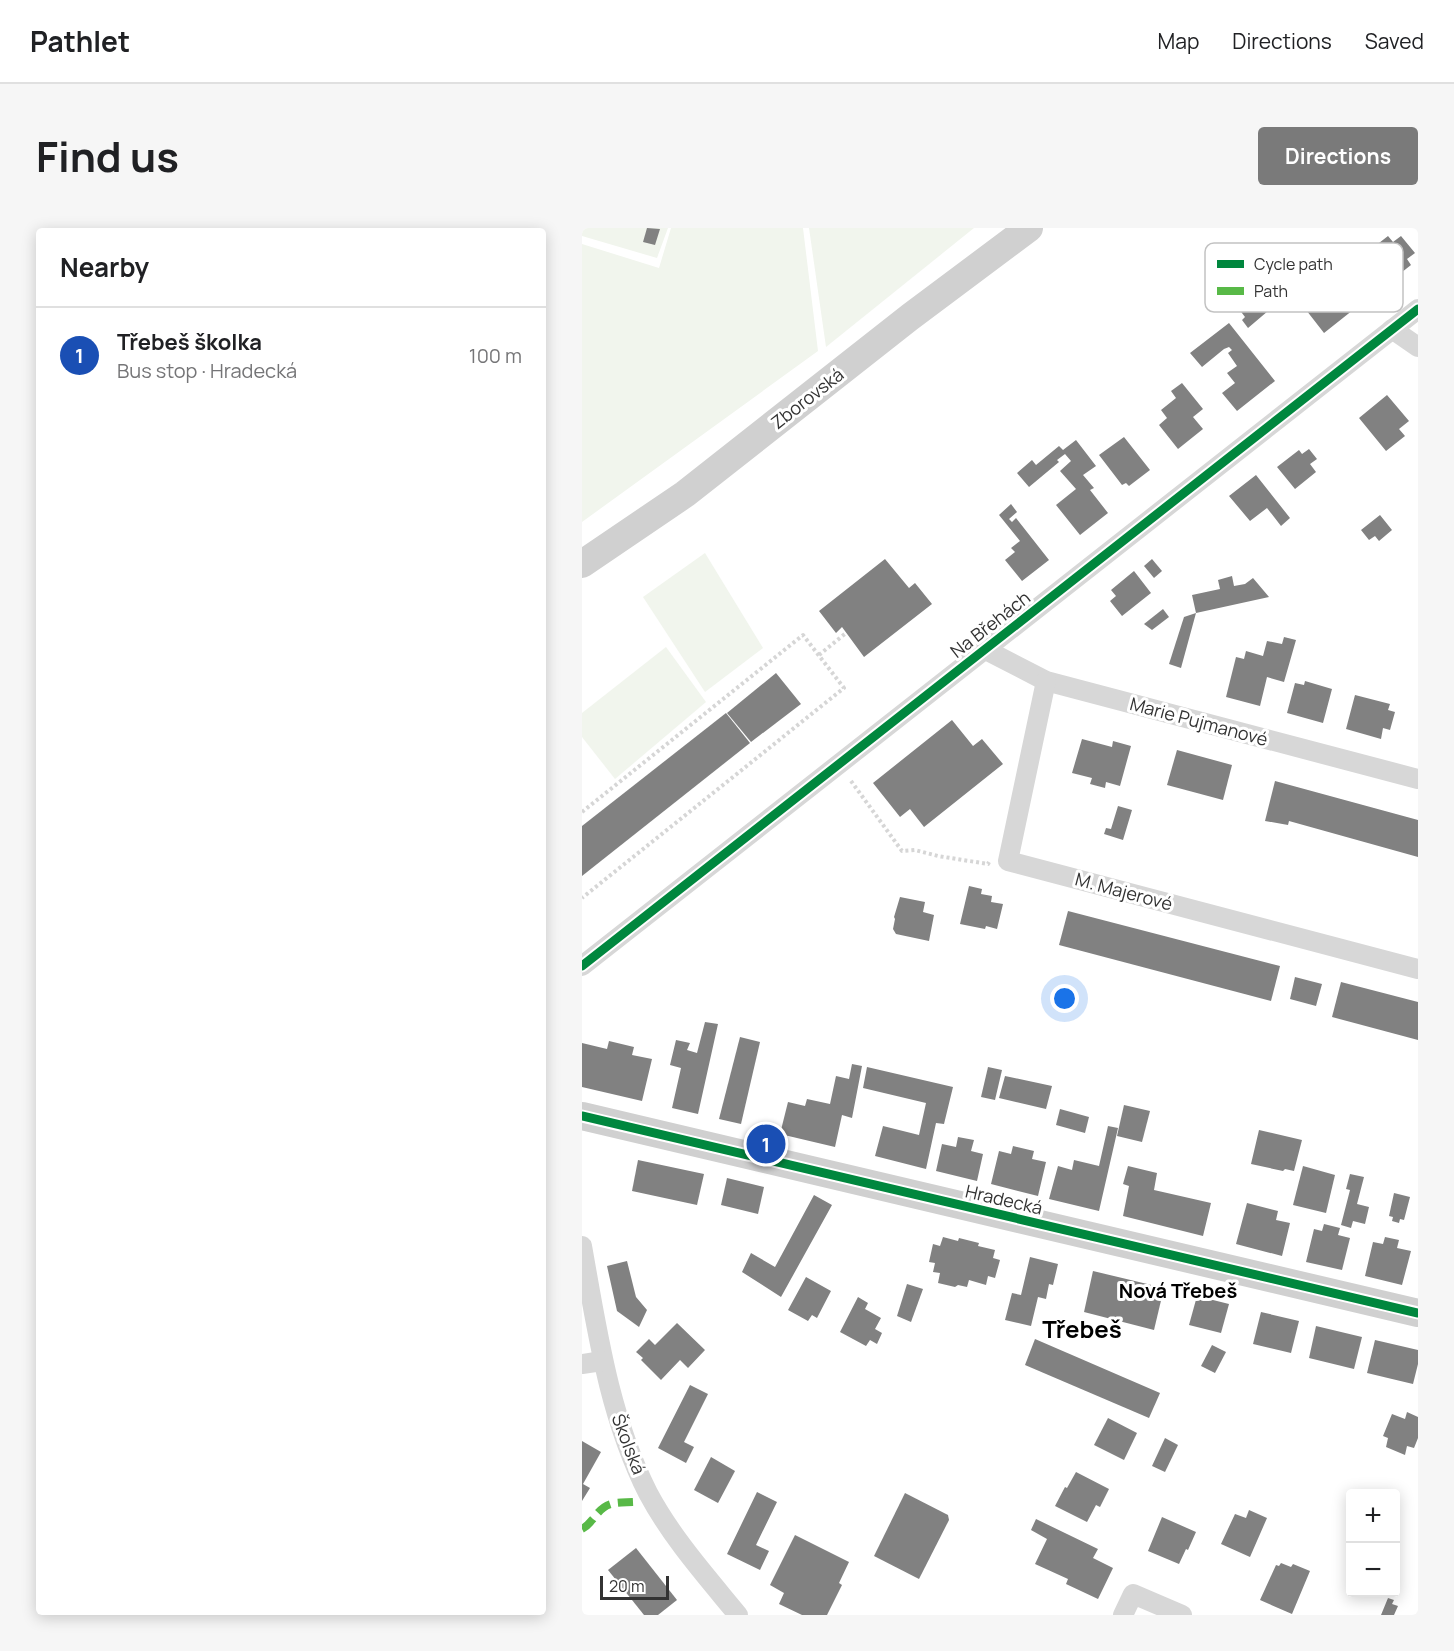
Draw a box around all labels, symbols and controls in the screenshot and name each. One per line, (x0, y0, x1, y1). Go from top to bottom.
text: Pathlet (30, 22, 130, 60)
text: Map (1158, 27, 1199, 55)
text: Directions (1232, 27, 1332, 55)
text: Saved (1365, 27, 1424, 55)
text: Find us (36, 127, 179, 185)
button: Directions (1258, 127, 1418, 185)
legend (1205, 243, 1403, 312)
text: Nearby (60, 249, 149, 285)
text: Cycle path (1254, 253, 1333, 275)
text: Path (1254, 280, 1288, 302)
text: Třebeš školka (117, 327, 262, 357)
text: 1 (75, 342, 84, 369)
text: 100 m (469, 342, 522, 369)
text: Bus stop · Hradecká (117, 357, 297, 384)
street label: Zborovská (766, 362, 848, 434)
street label: Na Břehách (945, 585, 1035, 663)
street label: Marie Pujmanové (1127, 691, 1271, 751)
street label: M. Majerové (1073, 867, 1175, 915)
your location (1050, 984, 1079, 1013)
pin: 1 (746, 1122, 786, 1166)
street label: Hradecká (963, 1178, 1045, 1220)
district label: Nová Třebeš (1119, 1277, 1237, 1304)
district label: Třebeš (1042, 1312, 1122, 1345)
street label: Školská (606, 1410, 652, 1478)
map controls (1346, 1489, 1400, 1597)
button: + (1346, 1489, 1400, 1543)
button: − (1346, 1543, 1400, 1597)
scale bar (600, 1573, 669, 1600)
text: 20 m (609, 1575, 645, 1597)

